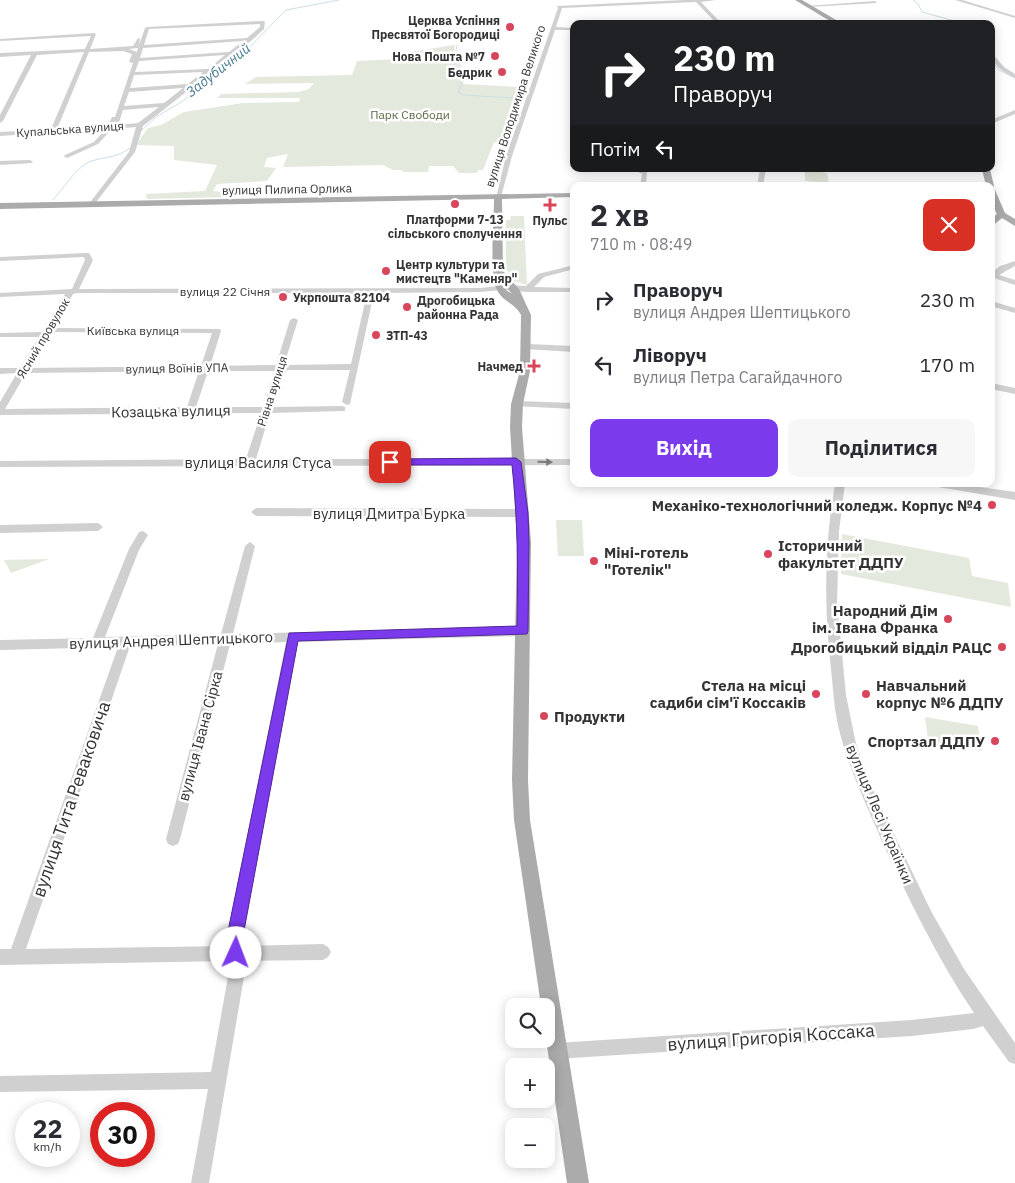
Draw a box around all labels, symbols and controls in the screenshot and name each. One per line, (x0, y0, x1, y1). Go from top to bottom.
place label: Церква Успіння Пресвятої Богородиці (372, 13, 500, 42)
marker: Церква Успіння Пресвятої Богородиці (504, 21, 516, 33)
street label: вулиця Володимира Великого (482, 23, 548, 189)
text: 230 m (673, 35, 776, 81)
water label: Задубичний (182, 39, 254, 101)
icon: right (590, 40, 655, 105)
place label: Нова Пошта №7 (392, 49, 485, 64)
marker: Нова Пошта №7 (489, 50, 501, 62)
place label: Бедрик (448, 65, 492, 80)
marker: Бедрик (496, 66, 508, 78)
text: Праворуч (673, 79, 773, 108)
park label: Парк Свободи (370, 107, 450, 122)
street label: Купальська вулиця (16, 118, 124, 140)
icon: left (651, 135, 679, 163)
text: Потім (590, 137, 641, 161)
street label: вулиця Пилипа Орлика (222, 180, 353, 198)
text: 2 хв (590, 195, 649, 234)
marker: Платформи 7-13 сільського сполучення (449, 198, 461, 210)
marker: Пульс (544, 199, 556, 211)
button: close (923, 199, 975, 251)
place label: Платформи 7-13 сільського сполучення (388, 212, 522, 241)
place label: Пульс (533, 213, 567, 228)
text: 710 m · 08:49 (590, 234, 692, 254)
place label: Центр культури та мистецтв "Каменяр" (396, 257, 518, 286)
marker: Центр культури та мистецтв "Каменяр" (380, 265, 392, 277)
text: Праворуч (633, 278, 723, 302)
street label: вулиця 22 Січня (180, 284, 270, 299)
icon: right (590, 286, 618, 314)
text: 230 m (920, 288, 975, 312)
place label: Укрпошта 82104 (293, 290, 390, 305)
marker: Укрпошта 82104 (277, 291, 289, 303)
place label: Дрогобицька районна Рада (417, 293, 499, 322)
street label: Ясний провулок (13, 295, 73, 381)
marker: Дрогобицька районна Рада (401, 301, 413, 313)
text: вулиця Андрея Шептицького (633, 302, 851, 322)
street label: Київська вулиця (87, 323, 179, 338)
place label: ЗТП-43 (386, 328, 428, 343)
marker: ЗТП-43 (370, 329, 382, 341)
text: Ліворуч (633, 343, 707, 367)
icon: left (590, 351, 618, 379)
text: 170 m (920, 353, 975, 377)
street label: Рівна вулиця (254, 354, 290, 428)
place label: Начмед (477, 359, 523, 374)
marker: Начмед (527, 359, 541, 373)
street label: вулиця Воїнів УПА (125, 360, 229, 376)
text: вулиця Петра Сагайдачного (633, 367, 842, 387)
street label: Козацька вулиця (111, 400, 231, 422)
button: Вихід (590, 419, 778, 477)
button: Поділитися (788, 419, 975, 477)
pin (369, 441, 411, 483)
icon: arrive (376, 448, 404, 476)
street label: вулиця Василя Стуса (185, 453, 331, 472)
one-way arrow (537, 458, 553, 466)
place label: Механіко-технологічний коледж. Корпус №4 (652, 496, 982, 515)
marker: Механіко-технологічний коледж. Корпус №4 (986, 499, 998, 511)
street label: вулиця Дмитра Бурка (313, 504, 465, 523)
place label: Історичний факультет ДДПУ (778, 536, 904, 572)
place label: Міні-готель "Готелік" (604, 543, 689, 579)
marker: Історичний факультет ДДПУ (762, 548, 774, 560)
marker: Міні-готель "Готелік" (588, 555, 600, 567)
place label: Народний Дім ім. Івана Франка (812, 601, 938, 637)
marker: Народний Дім ім. Івана Франка (942, 613, 954, 625)
street label: вулиця Андрея Шептицького (69, 627, 273, 653)
place label: Дрогобицький відділ РАЦС (791, 638, 992, 657)
marker: Дрогобицький відділ РАЦС (996, 641, 1008, 653)
street label: вулиця Івана Сірка (173, 669, 227, 803)
place label: Стела на місці садиби сім'ї Коссаків (650, 676, 806, 712)
place label: Навчальний корпус №6 ДДПУ (876, 676, 1004, 712)
marker: Стела на місці садиби сім'ї Коссаків (810, 688, 822, 700)
marker: Навчальний корпус №6 ДДПУ (860, 688, 872, 700)
street label: вулиця Тита Реваковича (27, 698, 116, 900)
place label: Продукти (554, 707, 625, 726)
marker: Продукти (538, 710, 550, 722)
place label: Спортзал ДДПУ (868, 732, 986, 751)
marker: Спортзал ДДПУ (989, 735, 1001, 747)
street label: вулиця Лесі Українки (842, 741, 918, 887)
position arrow (209, 926, 261, 978)
map controls (505, 998, 555, 1168)
button: search (505, 998, 555, 1048)
street label: вулиця Григорія Коссака (667, 1018, 876, 1056)
button: + (505, 1058, 555, 1108)
speed limit sign: 30 (90, 1102, 155, 1167)
text: 22 (32, 1112, 63, 1145)
button: − (505, 1118, 555, 1168)
text: km/h (33, 1139, 62, 1154)

